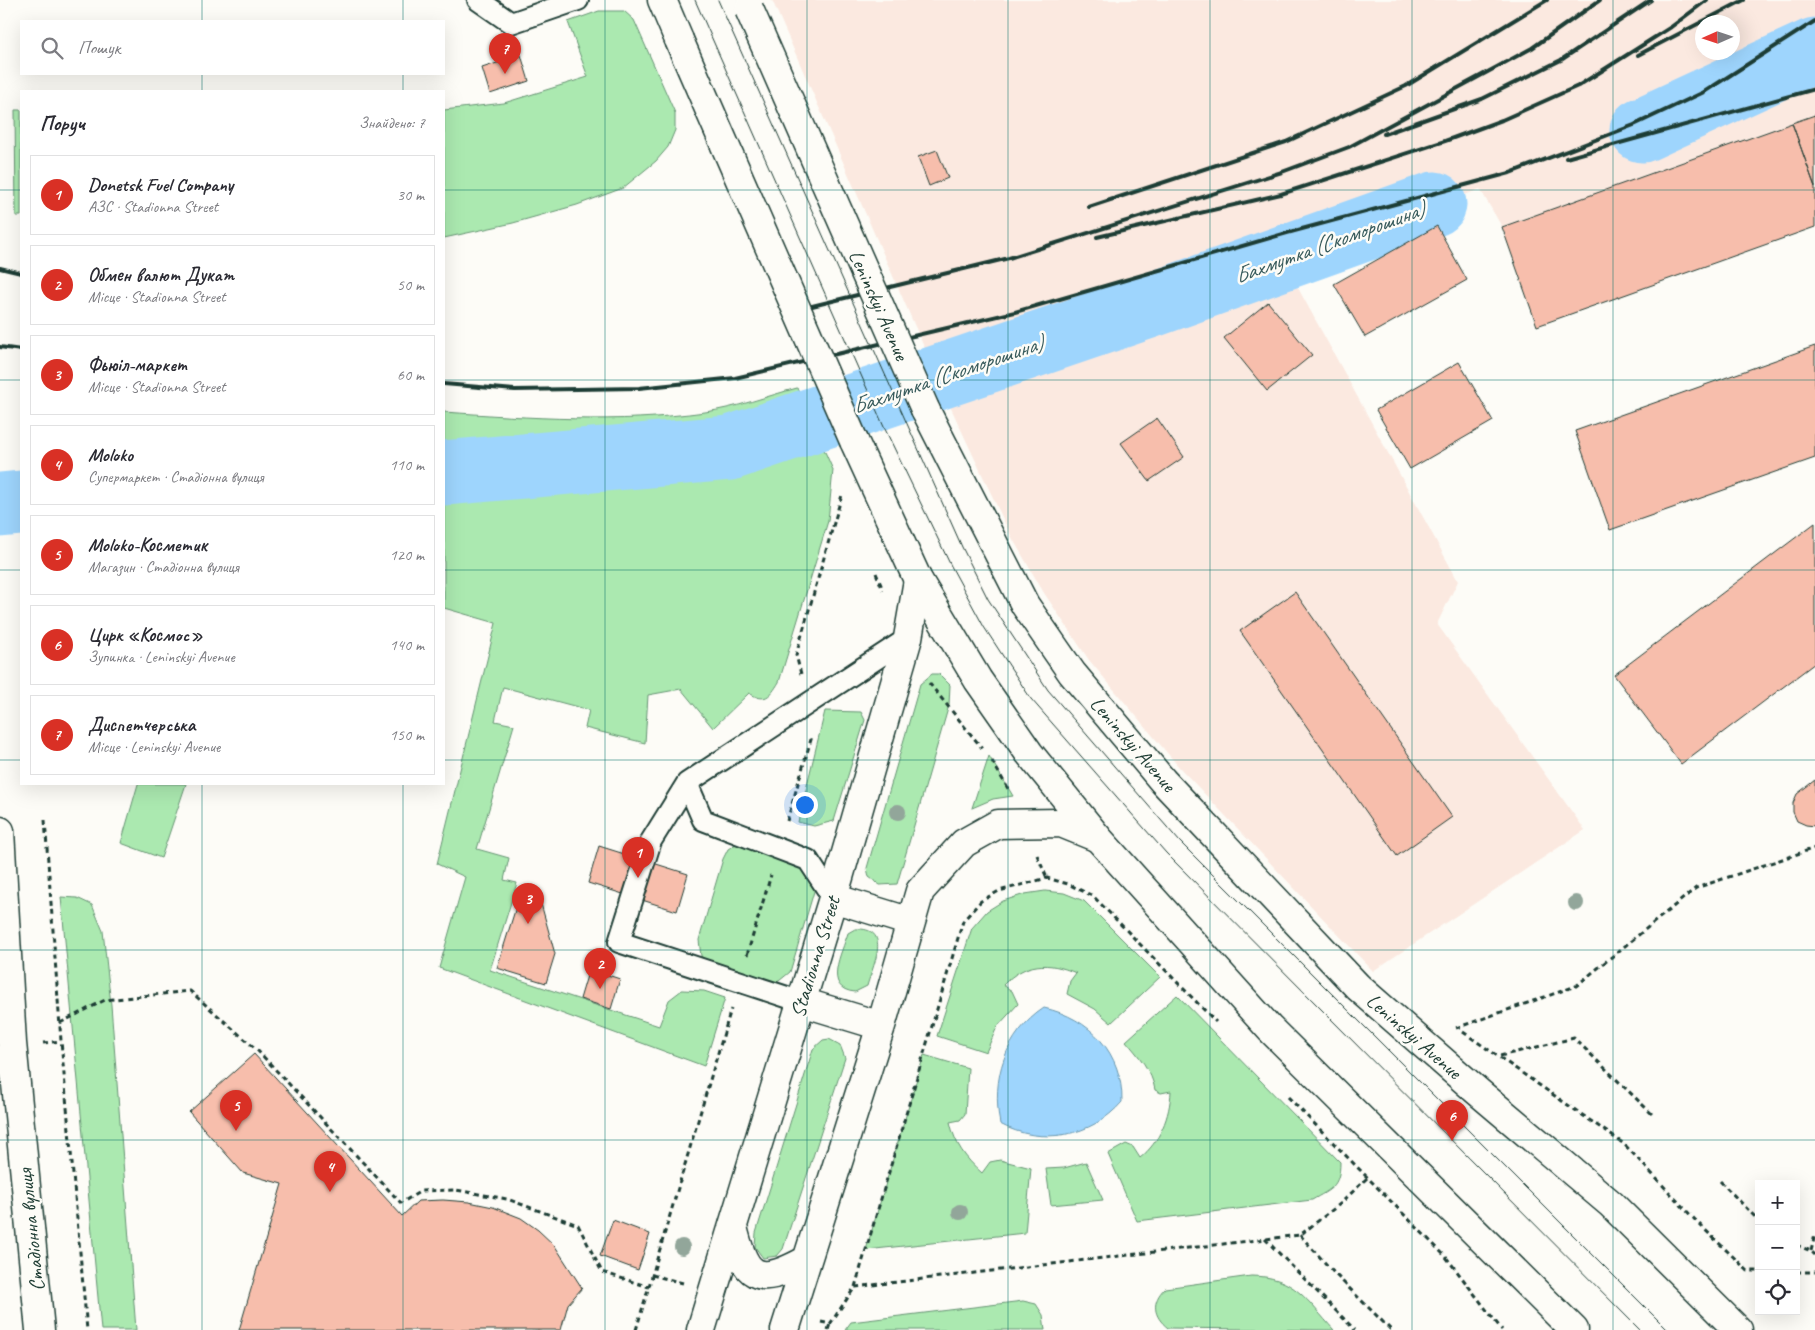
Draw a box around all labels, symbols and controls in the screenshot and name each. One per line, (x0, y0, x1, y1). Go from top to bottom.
north arrow (1695, 15, 1740, 60)
search box (20, 20, 445, 75)
pin: 7 (489, 33, 521, 74)
icon: search (38, 34, 66, 62)
text: Пошук (78, 36, 120, 60)
text: Поруч (40, 110, 85, 136)
text: Знайдено: 7 (359, 113, 425, 133)
text: Donetsk Fuel Company (88, 173, 233, 197)
text: 1 (53, 185, 61, 205)
text: 30 m (397, 185, 424, 205)
water label: Бахмутка (Скоморошина) (1231, 194, 1432, 290)
text: АЗС · Stadionna Street (88, 197, 218, 217)
street label: Leninskyi Avenue (843, 246, 915, 365)
text: Обмен валют Дукат (88, 263, 234, 287)
text: 2 (53, 275, 61, 295)
text: 50 m (397, 275, 424, 295)
text: Місце · Stadionna Street (88, 287, 226, 307)
water label: Бахмутка (Скоморошина) (848, 328, 1051, 421)
text: Фьюіл-маркет (88, 353, 186, 377)
text: 3 (53, 365, 61, 385)
text: 60 m (397, 365, 424, 385)
text: Місце · Stadionna Street (88, 377, 226, 397)
text: Moloko (88, 443, 133, 467)
text: 4 (53, 455, 61, 475)
text: 110 m (390, 455, 424, 475)
text: Супермаркет · Стадіонна вулиця (88, 467, 264, 487)
text: Moloko-Косметик (88, 533, 207, 557)
text: 5 (54, 545, 60, 565)
text: 120 m (390, 545, 424, 565)
text: Магазин · Стадіонна вулиця (88, 557, 239, 577)
text: Цирк «Космос» (88, 623, 203, 647)
text: 6 (53, 635, 61, 655)
text: 140 m (390, 635, 424, 655)
text: Зупинка · Leninskyi Avenue (88, 647, 235, 667)
street label: Leninskyi Avenue (1084, 691, 1182, 798)
text: Диспетчерська (88, 713, 195, 737)
text: 7 (53, 725, 61, 745)
text: 150 m (390, 725, 424, 745)
text: Місце · Leninskyi Avenue (88, 737, 220, 757)
your location (792, 792, 818, 818)
pin: 1 (622, 837, 654, 878)
pin: 3 (512, 883, 544, 924)
street label: Stadionna Street (784, 892, 846, 1020)
pin: 2 (584, 948, 616, 989)
street label: Leninskyi Avenue (1361, 987, 1468, 1085)
pin: 5 (220, 1090, 252, 1131)
pin: 6 (1436, 1100, 1468, 1141)
pin: 4 (314, 1151, 346, 1192)
street label: Стадіонна вулиця (12, 1166, 50, 1292)
map controls (1755, 1180, 1800, 1315)
button: + (1755, 1180, 1800, 1225)
button: − (1755, 1225, 1800, 1270)
button: locate (1755, 1270, 1800, 1315)

